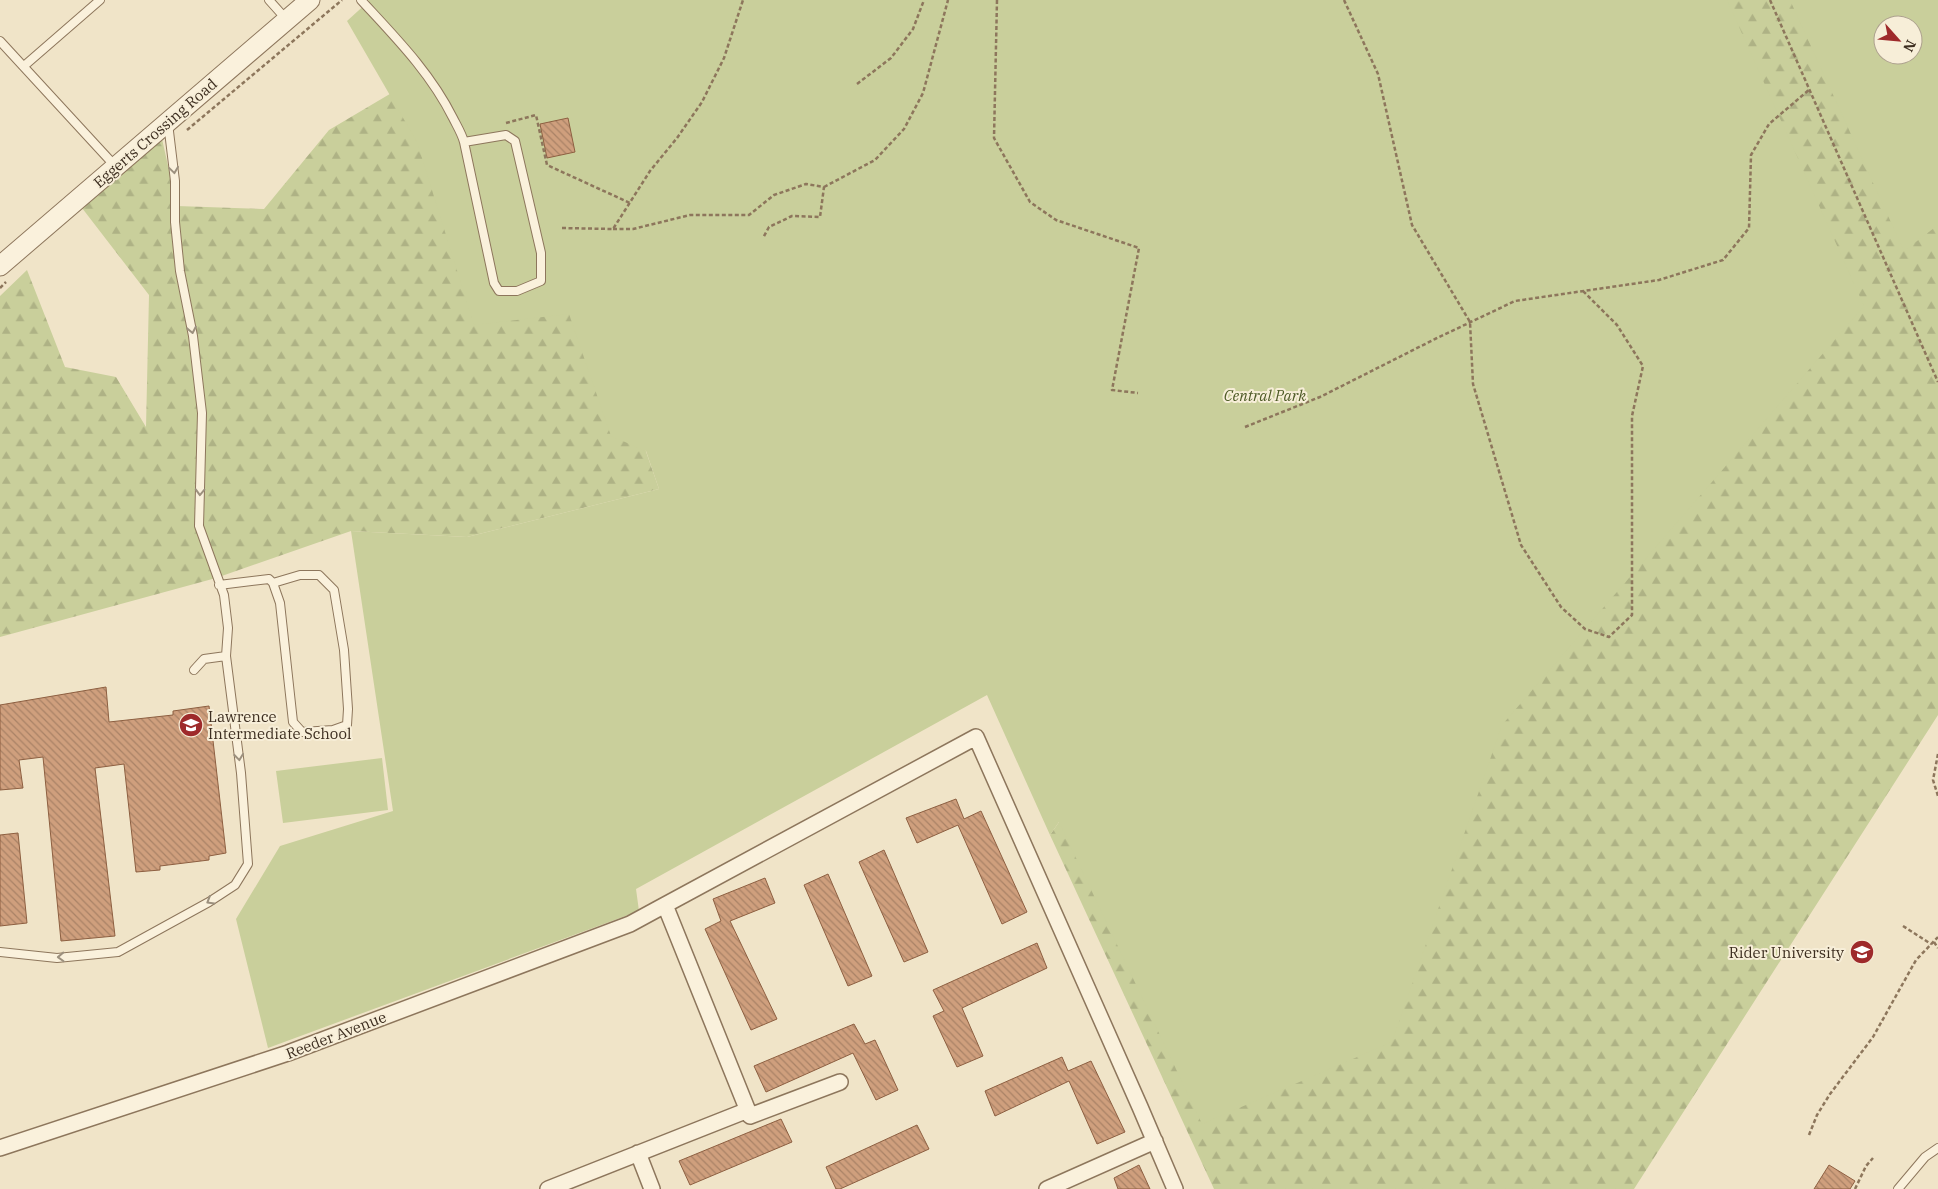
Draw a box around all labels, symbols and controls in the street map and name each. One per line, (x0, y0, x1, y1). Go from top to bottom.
north arrow (1873, 15, 1923, 65)
text: N (1899, 37, 1920, 55)
street label: Eggerts Crossing Road (89, 74, 221, 192)
one-way arrow (168, 166, 179, 174)
one-way arrow (186, 326, 197, 335)
park label: Central Park (1224, 386, 1306, 405)
one-way arrow (194, 489, 205, 497)
place label: Lawrence Intermediate School (208, 707, 351, 743)
school or university icon: Lawrence Intermediate School (178, 712, 204, 738)
one-way arrow (233, 753, 244, 761)
one-way arrow (206, 895, 215, 905)
school or university icon: Rider University (1849, 939, 1875, 965)
place label: Rider University (1729, 943, 1844, 962)
one-way arrow (57, 952, 64, 962)
street label: Reeder Avenue (283, 1007, 389, 1063)

